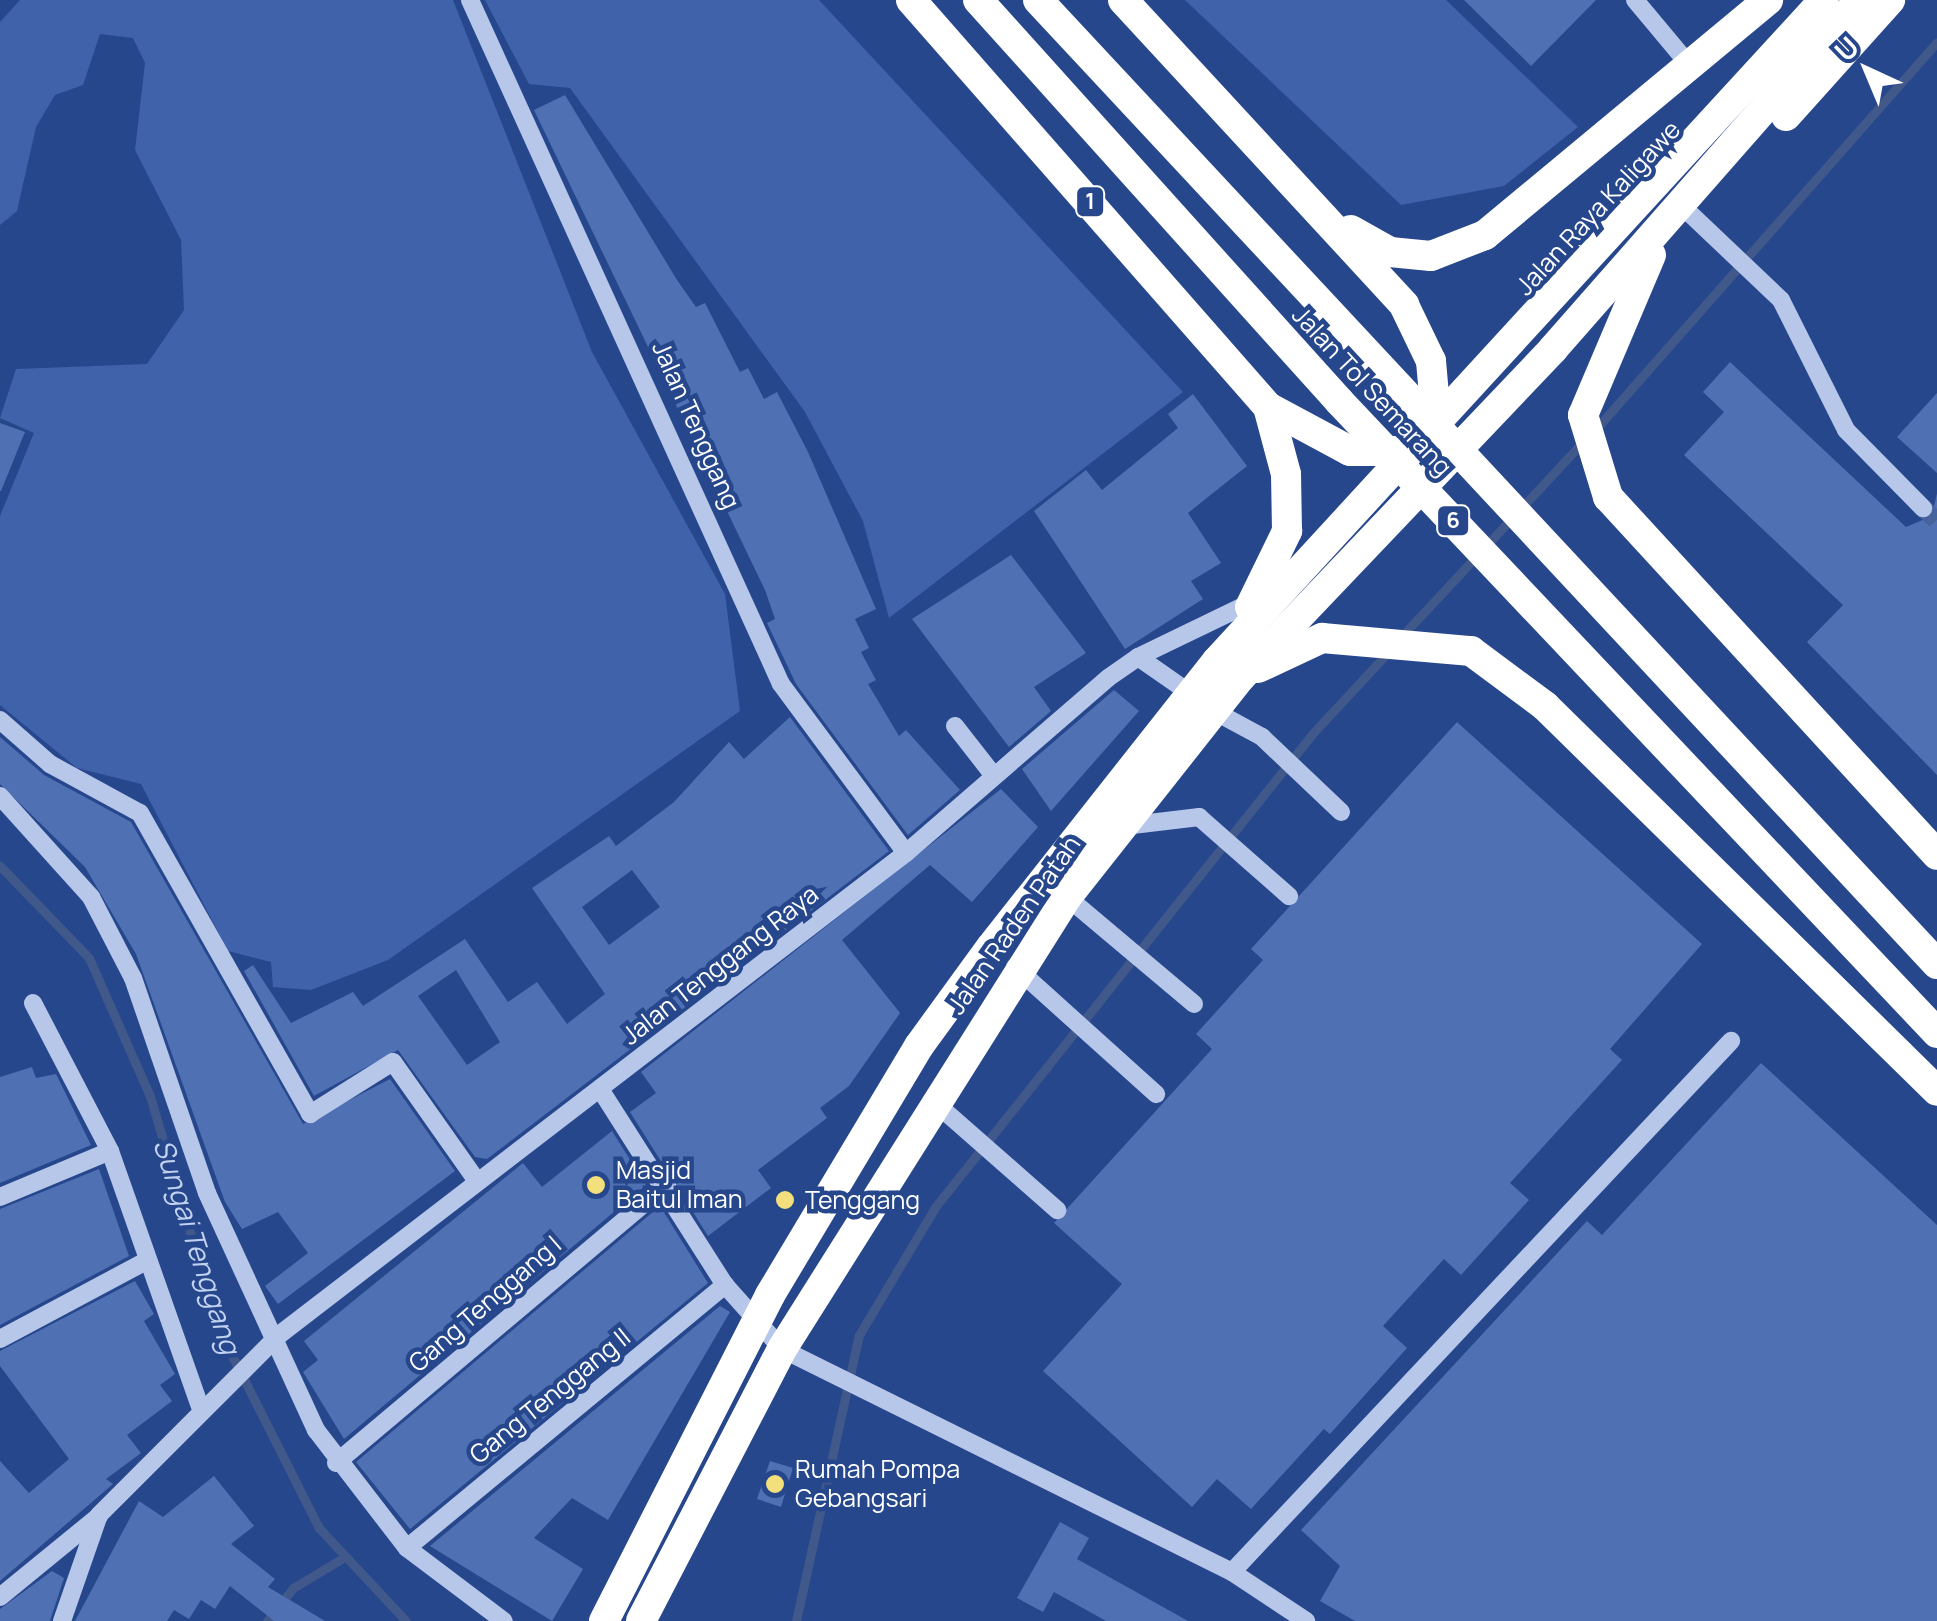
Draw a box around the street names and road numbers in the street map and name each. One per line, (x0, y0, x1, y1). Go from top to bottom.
street label: Jalan Raya Kaligawe (1509, 115, 1687, 301)
road number: 1 (1075, 185, 1105, 219)
street label: Jalan Tol Semarang (1286, 300, 1458, 482)
street label: Jalan Tenggang (646, 337, 746, 513)
road number: 6 (1436, 504, 1470, 538)
street label: Jalan Raden Patah (941, 830, 1087, 1020)
street label: Jalan Tenggang Raya (616, 879, 824, 1051)
street label: Gang Tenggang I (403, 1230, 567, 1378)
street label: Gang Tenggang II (464, 1322, 636, 1470)

